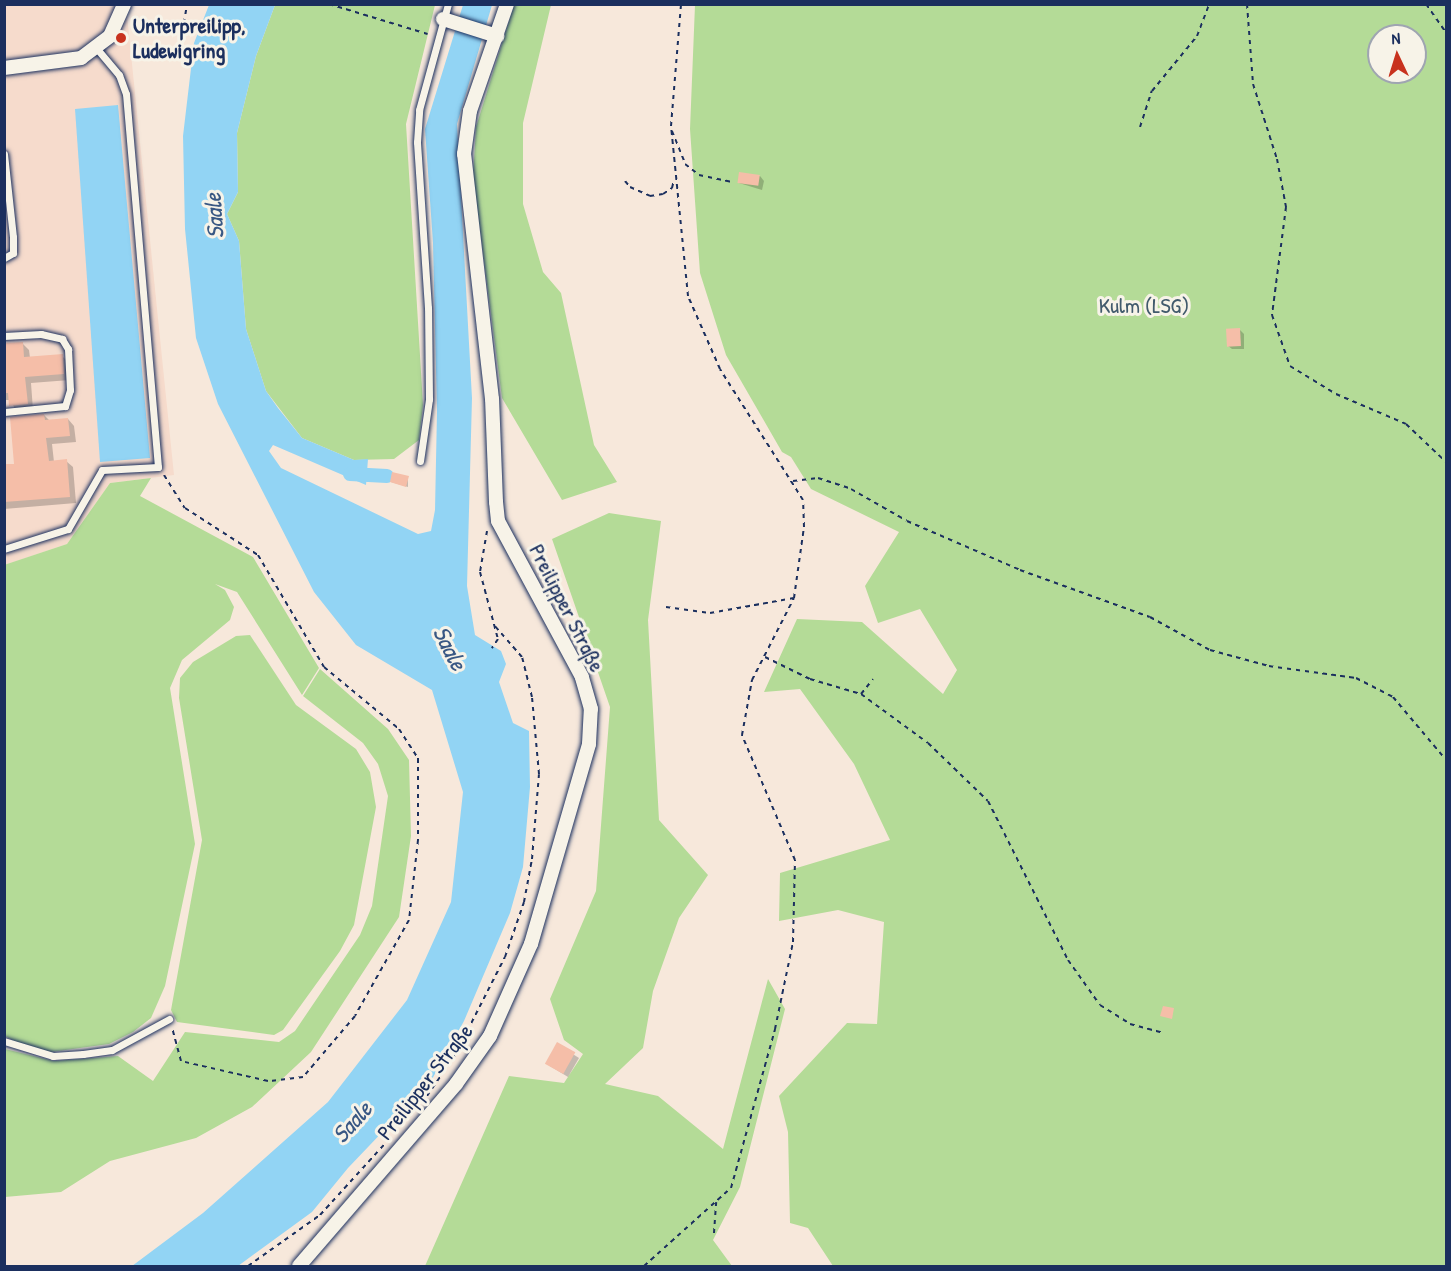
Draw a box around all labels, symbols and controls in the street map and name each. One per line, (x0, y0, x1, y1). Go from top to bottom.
place label: Unterpreilipp, Ludewigring (133, 12, 245, 63)
north arrow (1367, 24, 1427, 84)
text: N (1391, 27, 1401, 49)
marker: Unterpreilipp, Ludewigring (114, 31, 128, 45)
water label: Saale (198, 192, 230, 240)
park label: Kulm (LSG) (1099, 293, 1189, 319)
street label: Preilipper Straße (524, 540, 610, 676)
water label: Saale (427, 621, 473, 675)
street label: Preilipper Straße (372, 1019, 478, 1145)
water label: Saale (326, 1095, 378, 1149)

